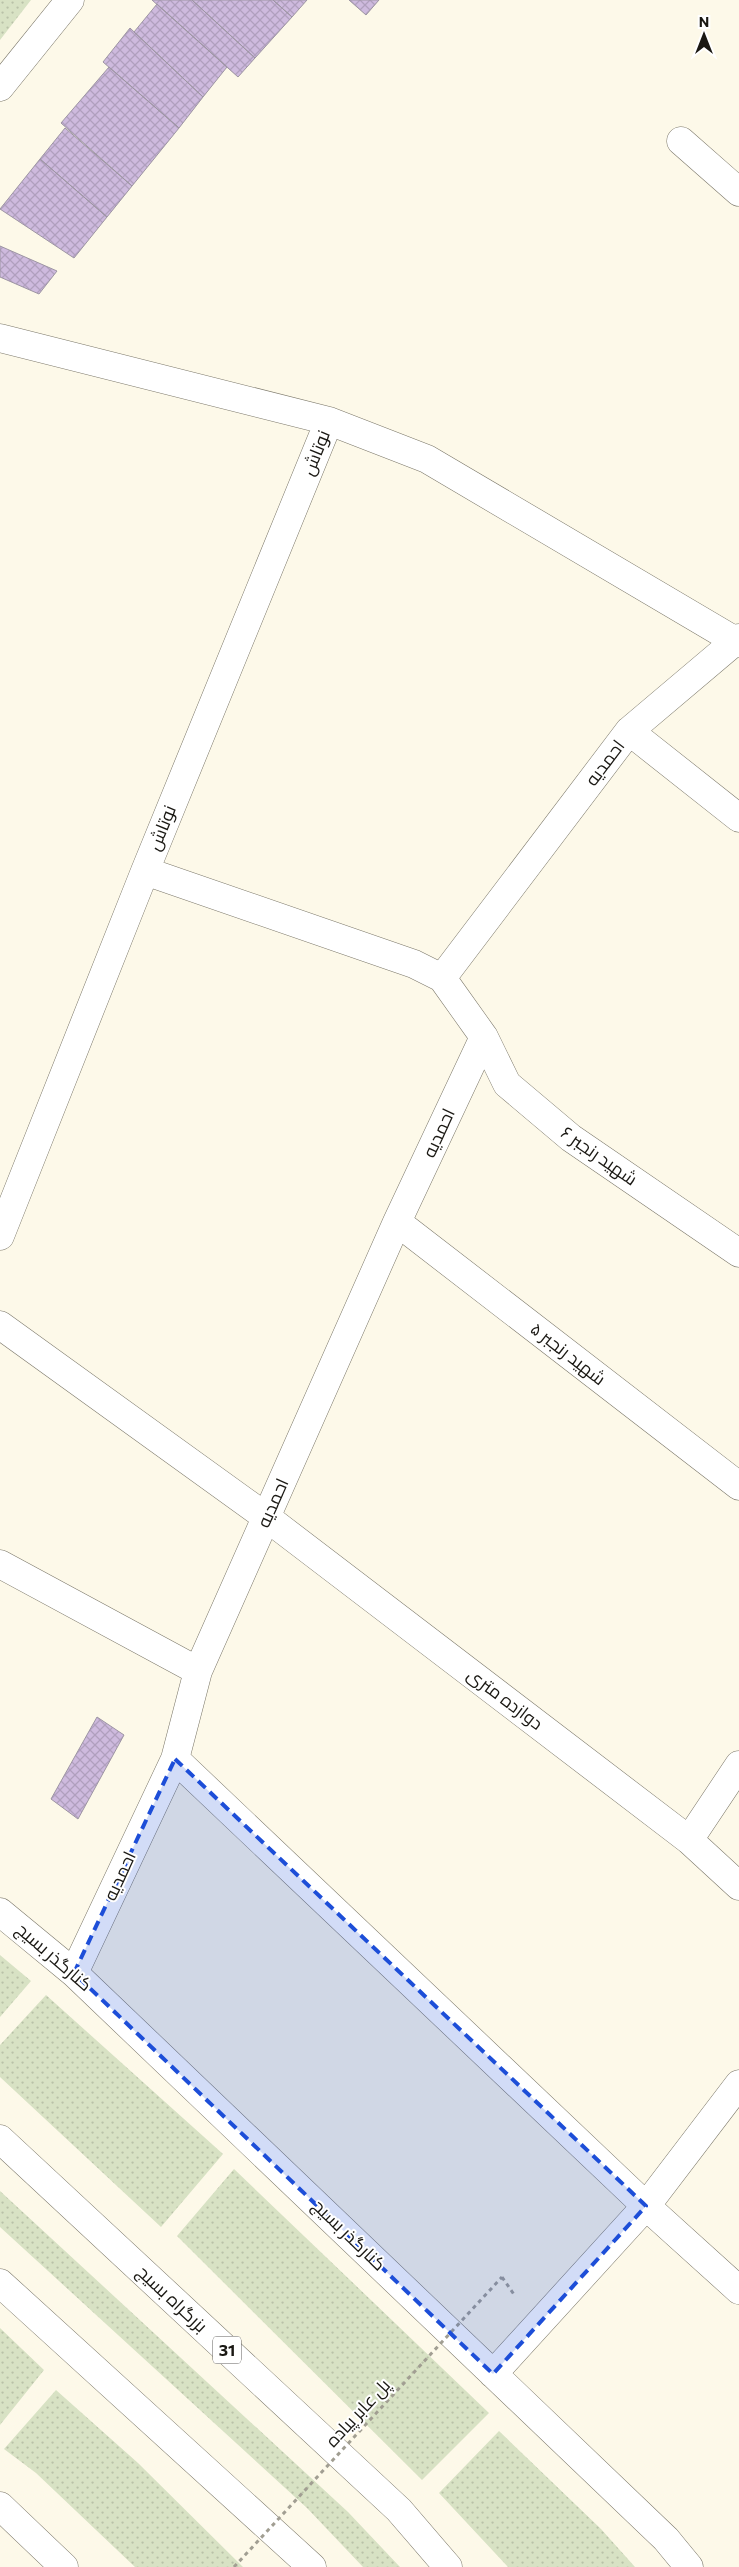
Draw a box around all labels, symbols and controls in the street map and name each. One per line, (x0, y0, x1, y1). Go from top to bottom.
north arrow (679, 10, 729, 60)
text: N (699, 13, 709, 30)
street label: نوتاش (296, 427, 335, 479)
street label: احمدیه (580, 735, 629, 790)
street label: نوتاش (142, 802, 181, 854)
street label: احمدیه (417, 1104, 459, 1161)
street label: شهید رنجبر ۶ (557, 1121, 642, 1190)
street label: شهید رنجبر ۵ (526, 1317, 611, 1390)
street label: احمدیه (251, 1474, 293, 1531)
street label: دوازده متری (463, 1663, 548, 1735)
street label: احمدیه (98, 1847, 140, 1904)
street label: کنارگذر بسیج (11, 1917, 97, 1997)
street label: کنارگذر بسیج (307, 2194, 391, 2276)
street label: بزرگراه بسیج (132, 2260, 212, 2338)
road number: 31 (213, 2336, 241, 2364)
street label: پل عابر پیاده (320, 2374, 396, 2452)

